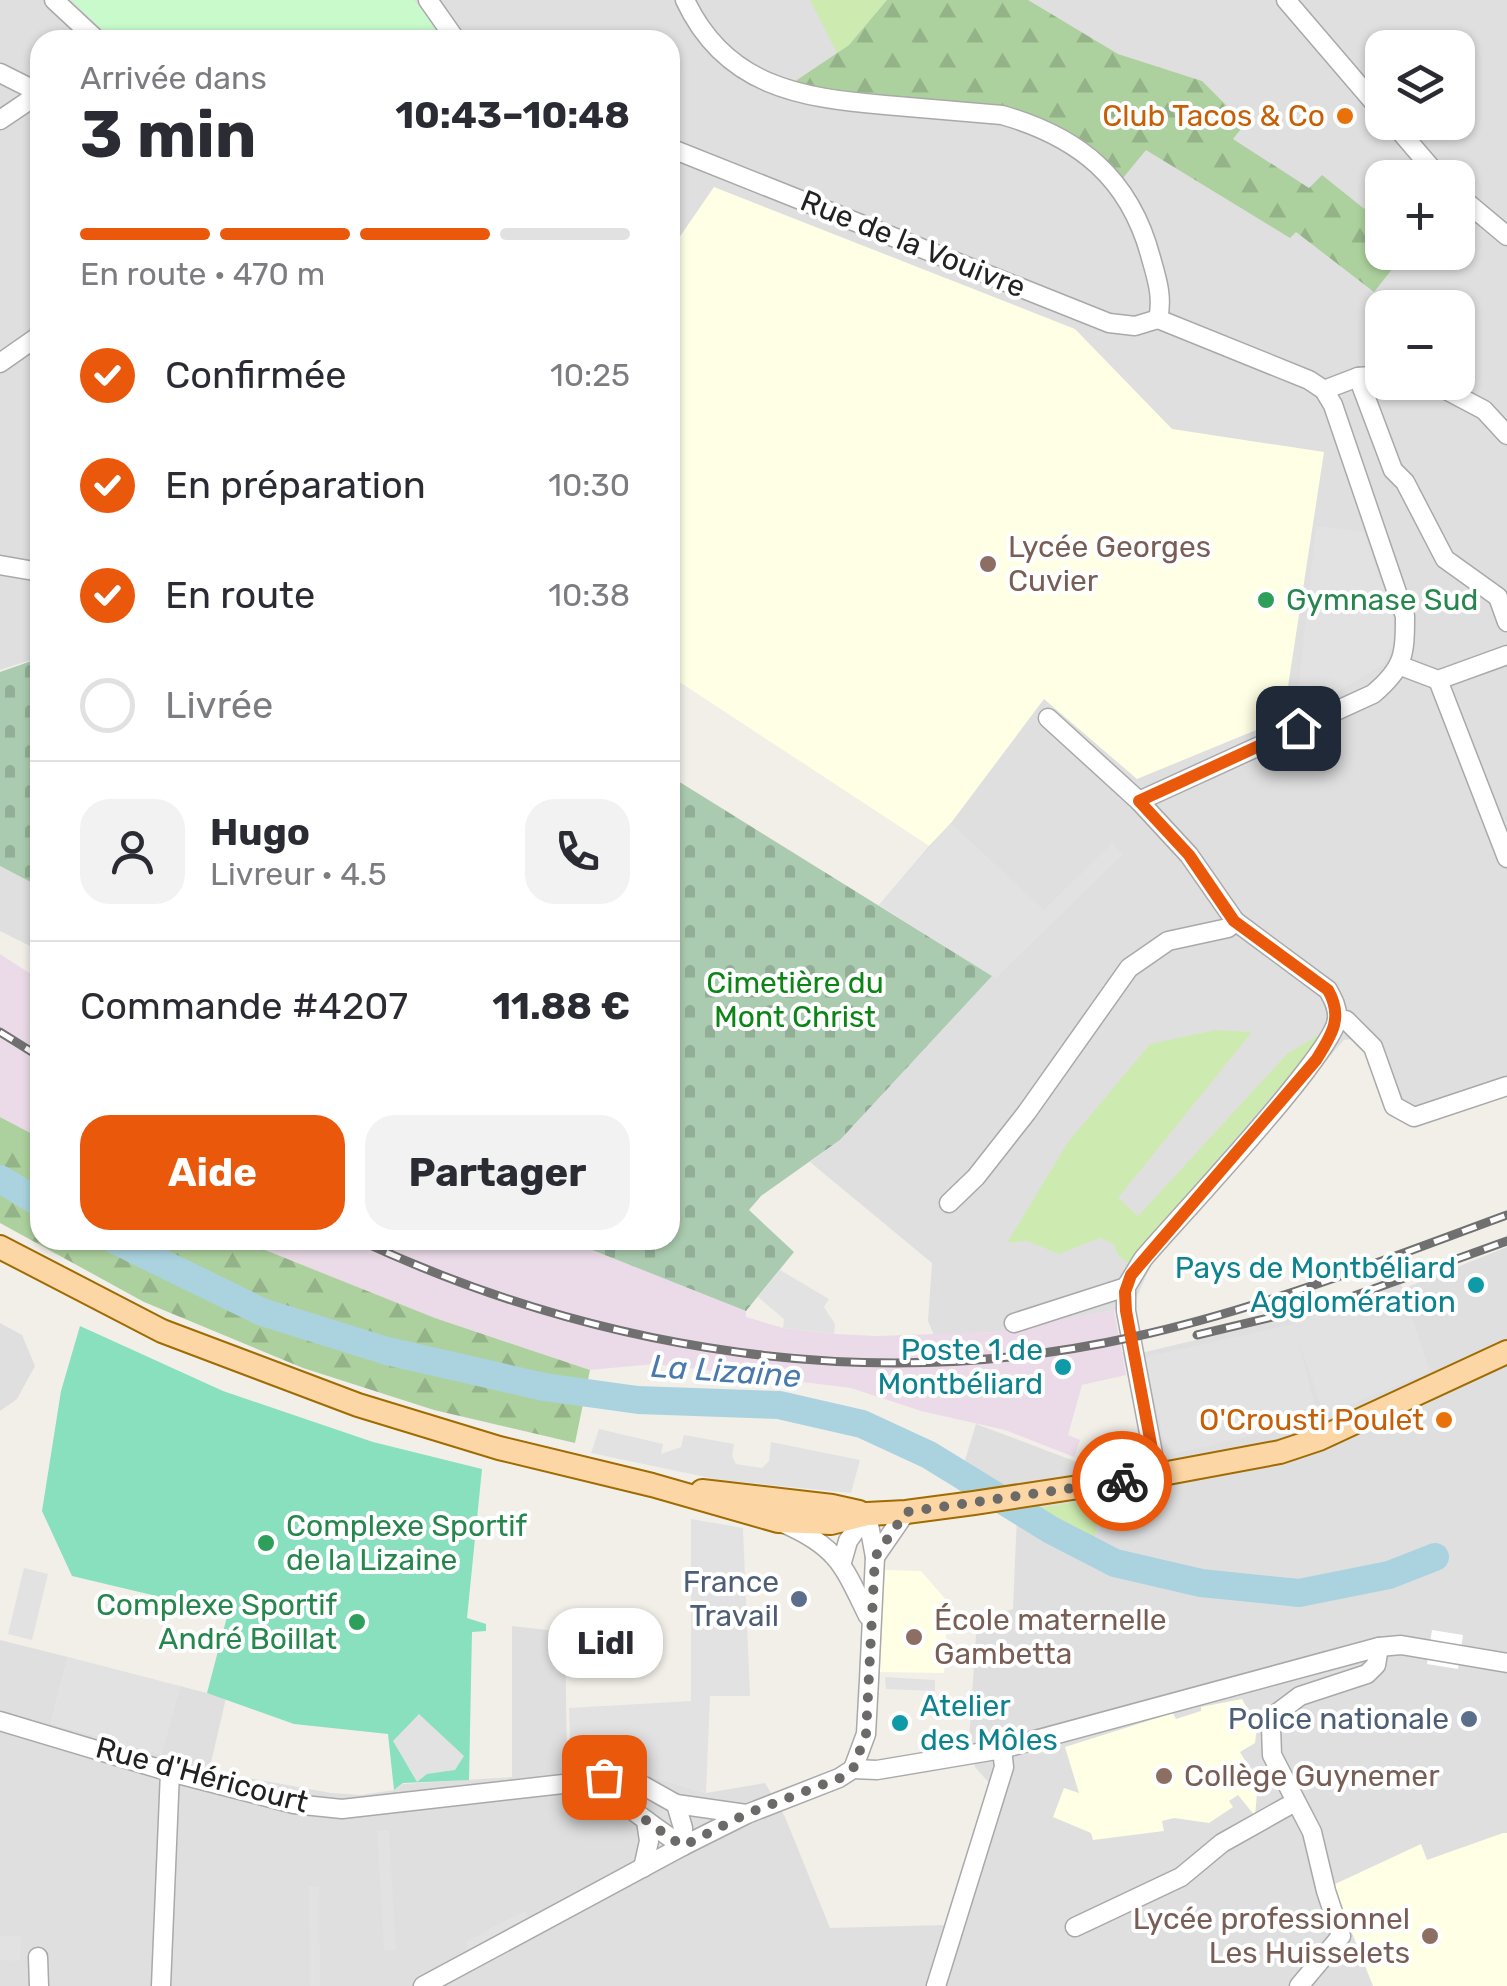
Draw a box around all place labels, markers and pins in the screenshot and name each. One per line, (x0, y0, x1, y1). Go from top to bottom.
place label: Club Tacos & Co (1102, 98, 1325, 134)
marker: Club Tacos & Co (1334, 105, 1356, 127)
place label: Lycée Georges Cuvier (1008, 529, 1211, 599)
marker: Lycée Georges Cuvier (977, 553, 999, 575)
place label: Gymnase Sud (1286, 582, 1478, 618)
marker: Gymnase Sud (1255, 589, 1277, 611)
pin (1256, 686, 1341, 771)
place label: Pays de Montbéliard Agglomération (1175, 1250, 1456, 1320)
marker: Pays de Montbéliard Agglomération (1465, 1274, 1487, 1296)
place label: Poste 1 de Montbéliard (878, 1332, 1043, 1402)
marker: Poste 1 de Montbéliard (1052, 1356, 1074, 1378)
place label: O'Crousti Poulet (1199, 1402, 1424, 1438)
marker: O'Crousti Poulet (1433, 1409, 1455, 1431)
place label: Complexe Sportif de la Lizaine (286, 1508, 528, 1578)
marker: Complexe Sportif de la Lizaine (255, 1532, 277, 1554)
place label: France Travail (683, 1564, 779, 1634)
place label: Complexe Sportif André Boillat (96, 1587, 337, 1657)
marker: France Travail (788, 1588, 810, 1610)
place label: École maternelle Gambetta (934, 1602, 1167, 1672)
callout: Lidl (546, 1607, 662, 1677)
marker: Complexe Sportif André Boillat (346, 1611, 368, 1633)
marker: École maternelle Gambetta (903, 1626, 925, 1648)
place label: Atelier des Môles (920, 1688, 1058, 1758)
place label: Police nationale (1228, 1701, 1449, 1737)
marker: Police nationale (1458, 1708, 1480, 1730)
marker: Atelier des Môles (889, 1712, 911, 1734)
pin (562, 1735, 647, 1820)
place label: Collège Guynemer (1184, 1758, 1440, 1794)
marker: Collège Guynemer (1153, 1765, 1175, 1787)
place label: Lycée professionnel Les Huisselets (1133, 1901, 1410, 1971)
marker: Lycée professionnel Les Huisselets (1419, 1925, 1441, 1947)

